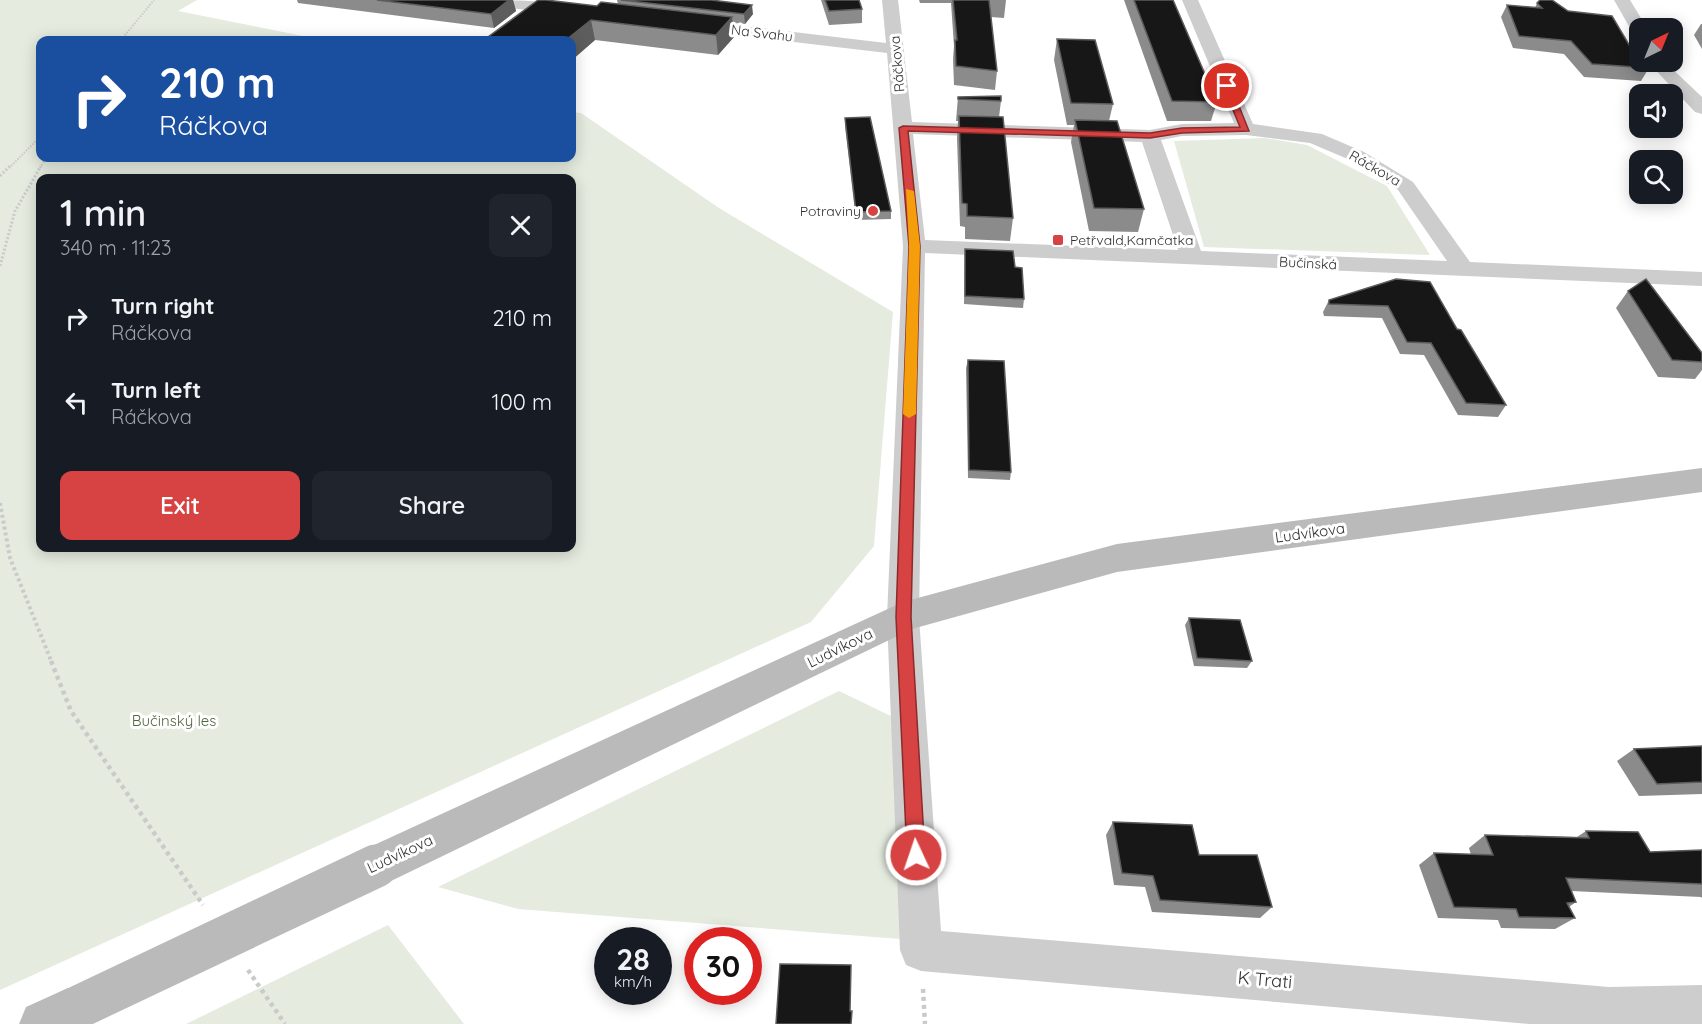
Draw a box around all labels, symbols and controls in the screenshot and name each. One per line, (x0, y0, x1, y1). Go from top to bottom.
north arrow (1629, 18, 1683, 72)
map controls (1629, 18, 1683, 204)
street label: Na Svahu (730, 20, 794, 46)
street label: Ráčkova (886, 35, 908, 93)
text: 210 m (159, 56, 276, 109)
icon: right (60, 60, 138, 138)
pin (1201, 60, 1252, 111)
icon: arrive (1210, 69, 1243, 102)
button: sound (1629, 84, 1683, 138)
text: Ráčkova (159, 108, 268, 142)
street label: Ráčkova (1346, 146, 1404, 190)
button: search (1629, 150, 1683, 204)
text: 1 min (60, 190, 146, 235)
button: close (489, 194, 552, 257)
place label: Potraviny (800, 202, 861, 220)
marker: Potraviny (866, 204, 880, 218)
place label: Petřvald,Kamčatka (1070, 231, 1194, 249)
marker: Petřvald,Kamčatka (1051, 233, 1065, 247)
text: 340 m · 11:23 (60, 235, 172, 260)
street label: Bučinská (1279, 252, 1337, 274)
text: Turn right (111, 292, 215, 320)
icon: right (60, 302, 93, 335)
text: 210 m (493, 304, 552, 332)
text: Ráčkova (111, 320, 192, 345)
text: Turn left (111, 376, 201, 404)
icon: left (60, 386, 93, 419)
text: 100 m (492, 388, 552, 416)
text: Ráčkova (111, 404, 192, 429)
button: Exit (60, 471, 300, 540)
button: Share (312, 471, 552, 540)
street label: Ludvíkova (1274, 518, 1346, 547)
street label: Ludvíkova (804, 624, 876, 672)
park label: Bučinský les (132, 711, 216, 730)
position arrow (884, 823, 948, 887)
street label: Ludvíkova (364, 830, 436, 877)
speed limit sign: 30 (684, 927, 762, 1005)
text: 28 (616, 940, 650, 978)
street label: K Trati (1237, 966, 1293, 993)
text: km/h (614, 972, 652, 991)

